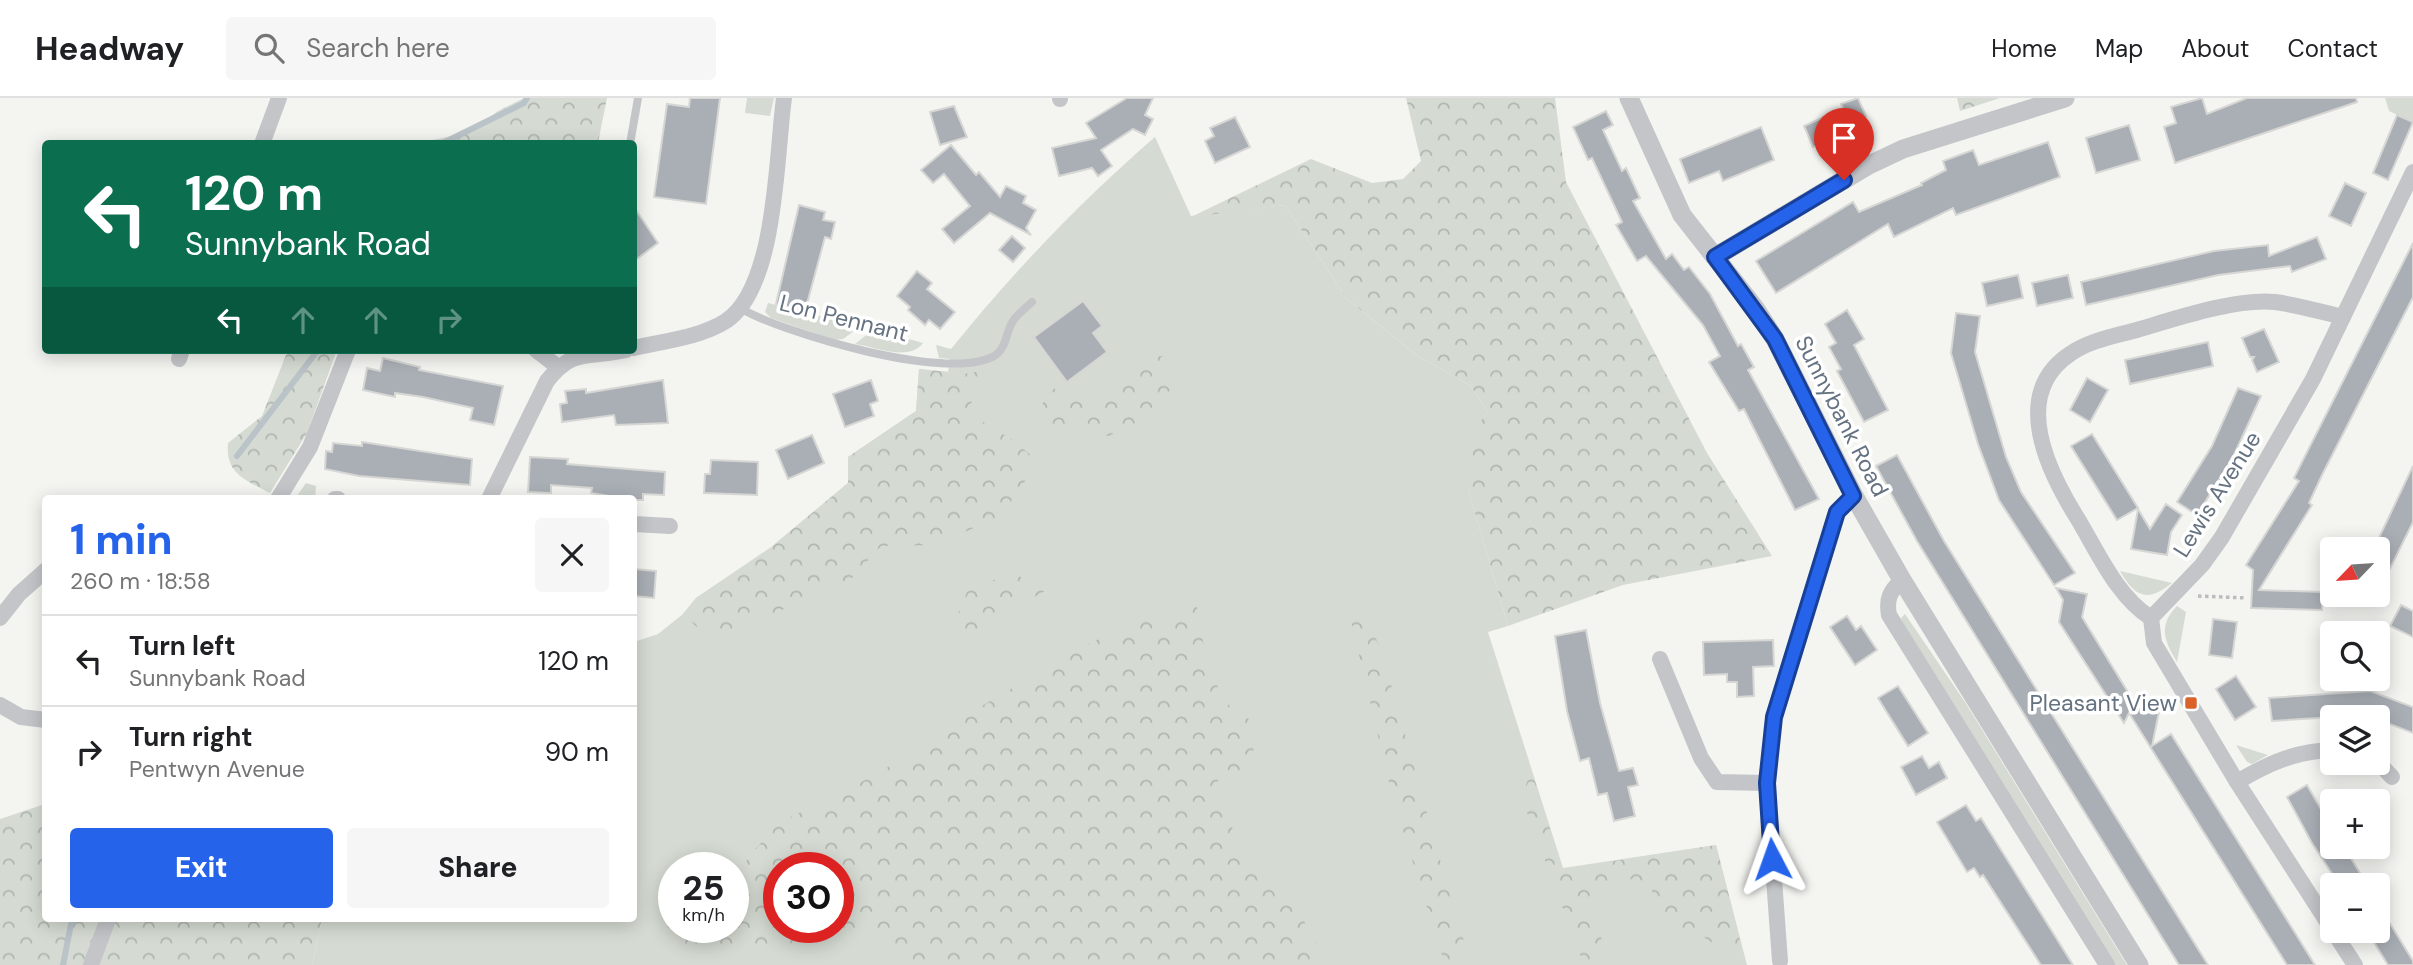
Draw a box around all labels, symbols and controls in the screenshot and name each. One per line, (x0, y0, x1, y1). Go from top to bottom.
search box (226, 17, 716, 80)
text: Headway (35, 27, 184, 70)
icon: search (250, 29, 288, 67)
text: Search here (306, 31, 450, 65)
text: Home (1991, 33, 2057, 64)
text: Map (2095, 33, 2143, 64)
text: About (2181, 33, 2250, 64)
text: Contact (2288, 33, 2378, 64)
pin (1814, 108, 1874, 180)
icon: arrive (1825, 119, 1863, 157)
text: 120 m (185, 161, 323, 225)
icon: left (70, 168, 161, 259)
text: Sunnybank Road (185, 223, 431, 265)
street label: Lon Pennant (777, 288, 911, 348)
icon: left (211, 301, 249, 339)
icon: ahead (284, 301, 322, 339)
icon: ahead (357, 301, 395, 339)
icon: right (430, 301, 468, 339)
street label: Sunnybank Road (1789, 330, 1895, 502)
street label: Lewis Avenue (2166, 425, 2268, 563)
text: 1 min (70, 512, 173, 567)
button: close (535, 518, 609, 592)
north arrow (2320, 537, 2390, 607)
map controls (2320, 537, 2390, 943)
text: 260 m · 18:58 (70, 566, 211, 596)
button: search (2320, 621, 2390, 691)
text: Turn left (129, 629, 236, 663)
icon: left (70, 642, 108, 680)
text: 120 m (538, 644, 609, 678)
text: Sunnybank Road (129, 663, 306, 693)
place label: Pleasant View (2030, 688, 2177, 718)
marker: Pleasant View (2183, 695, 2199, 711)
button: layers (2320, 705, 2390, 775)
text: Turn right (129, 720, 253, 754)
icon: right (70, 733, 108, 771)
text: 90 m (545, 735, 609, 769)
text: Pentwyn Avenue (129, 754, 305, 784)
button: + (2320, 789, 2390, 859)
position arrow (1735, 822, 1809, 896)
button: Exit (70, 828, 333, 908)
button: Share (347, 828, 609, 908)
speed limit sign: 30 (763, 852, 854, 943)
text: 25 (683, 865, 724, 911)
button: − (2320, 873, 2390, 943)
text: km/h (682, 903, 725, 927)

